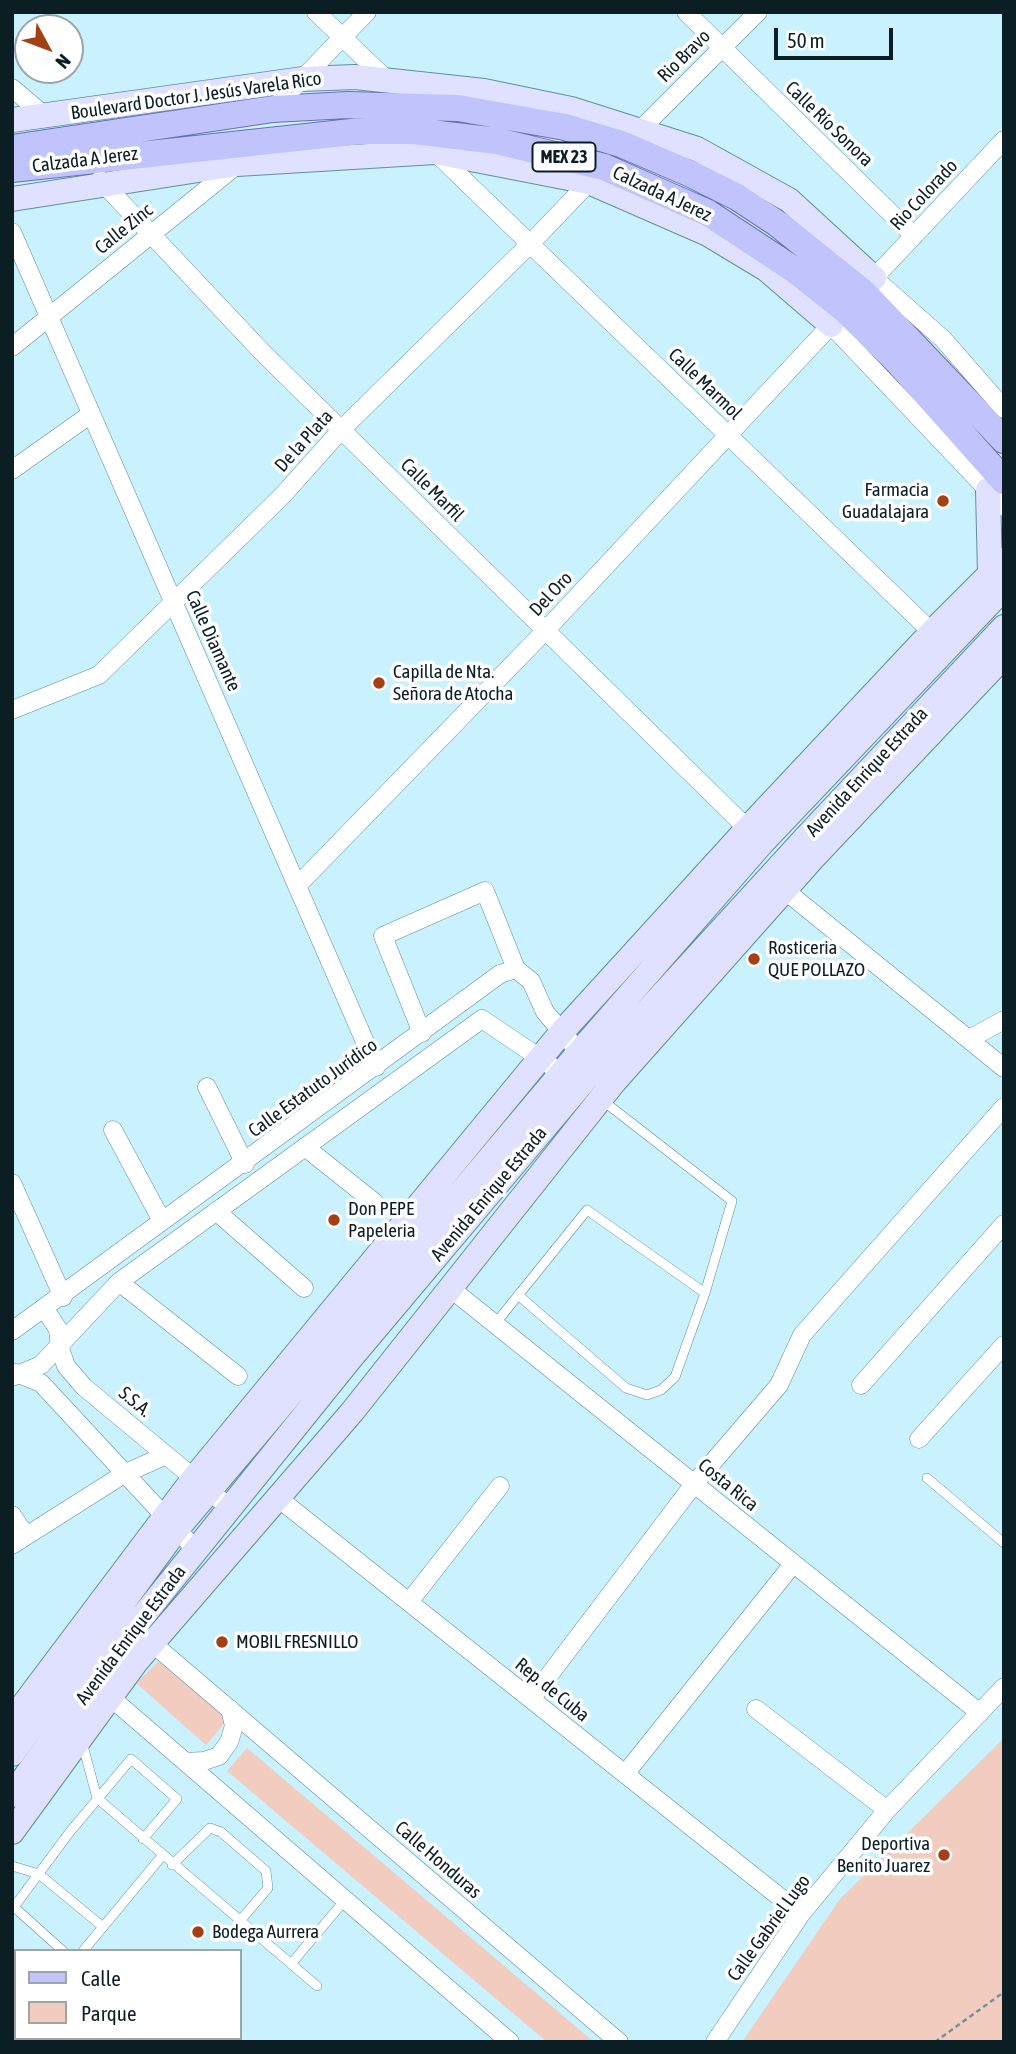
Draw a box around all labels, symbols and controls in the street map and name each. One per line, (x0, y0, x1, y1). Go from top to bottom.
north arrow (14, 14, 84, 84)
scale bar (778, 14, 897, 58)
street label: Rio Bravo (653, 25, 715, 87)
text: 50 m (787, 28, 825, 52)
text: N (51, 50, 75, 73)
street label: Boulevard Doctor J. Jesús Varela Rico (69, 67, 323, 125)
street label: Calle Río Sonora (780, 77, 878, 171)
street label: Calzada A Jerez (31, 142, 139, 178)
road number: MEX 23 (532, 142, 596, 172)
street label: Rio Colorado (885, 155, 963, 235)
street label: Calzada A Jerez (609, 161, 715, 227)
street label: Calle Zinc (91, 199, 157, 259)
street label: Calle Marmol (664, 343, 746, 425)
street label: De la Plata (270, 405, 338, 477)
street label: Calle Marfil (396, 454, 468, 526)
place label: Farmacia Guadalajara (842, 479, 929, 523)
marker: Farmacia Guadalajara (935, 493, 951, 509)
street label: Del Oro (525, 567, 577, 621)
street label: Calle Diamante (181, 587, 245, 695)
place label: Capilla de Nta. Señora de Atocha (393, 661, 513, 705)
marker: Capilla de Nta. Señora de Atocha (371, 675, 387, 691)
street label: Avenida Enrique Estrada (801, 703, 933, 841)
place label: Rosticeria QUE POLLAZO (768, 937, 865, 981)
marker: Rosticeria QUE POLLAZO (746, 951, 762, 967)
street label: Calle Estatuto Jurídico (244, 1034, 382, 1142)
street label: Avenida Enrique Estrada (426, 1122, 552, 1266)
place label: Don PEPE Papeleria (348, 1198, 416, 1242)
marker: Don PEPE Papeleria (326, 1212, 342, 1228)
street label: S.S.A. (114, 1382, 156, 1422)
street label: Costa Rica (693, 1454, 763, 1516)
street label: Avenida Enrique Estrada (71, 1561, 191, 1709)
place label: MOBIL FRESNILLO (236, 1631, 358, 1653)
marker: MOBIL FRESNILLO (214, 1634, 230, 1650)
street label: Rep. de Cuba (510, 1653, 594, 1727)
street label: Calle Honduras (390, 1816, 486, 1904)
place label: Deportiva Benito Juarez (837, 1833, 930, 1877)
marker: Deportiva Benito Juarez (936, 1847, 952, 1863)
street label: Calle Gabriel Lugo (723, 1870, 815, 1986)
place label: Bodega Aurrera (212, 1921, 319, 1943)
marker: Bodega Aurrera (190, 1924, 206, 1940)
legend (14, 1949, 242, 2040)
text: Calle (81, 1966, 121, 1990)
text: Parque (81, 2001, 136, 2025)

